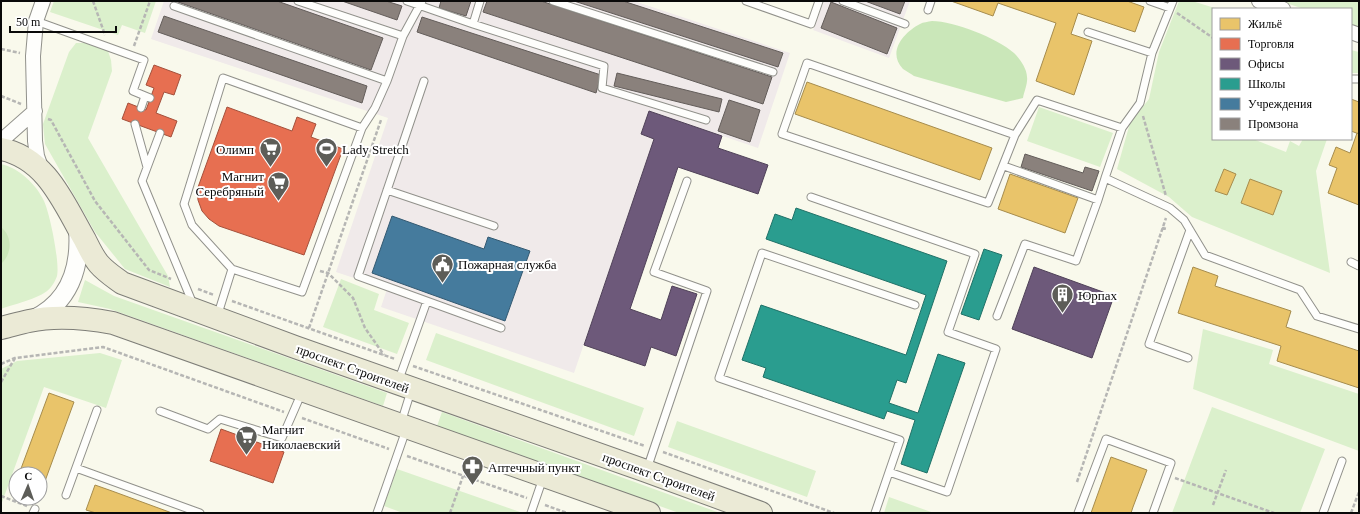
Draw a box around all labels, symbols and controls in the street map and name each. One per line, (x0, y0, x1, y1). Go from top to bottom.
scale bar (10, 8, 116, 34)
legend (1212, 8, 1352, 140)
text: 50 m (16, 15, 41, 29)
text: Жильё (1248, 17, 1282, 31)
text: Торговля (1248, 37, 1295, 51)
text: Офисы (1248, 57, 1284, 71)
text: Школы (1248, 77, 1285, 91)
text: Учреждения (1248, 97, 1312, 111)
text: Промзона (1248, 117, 1299, 131)
supermarket icon: Олимп (257, 136, 283, 169)
sports icon: Lady Stretch (313, 136, 339, 169)
place label: Олимп (216, 142, 254, 157)
place label: Lady Stretch (342, 142, 409, 157)
place label: Магнит Серебряный (195, 169, 264, 199)
supermarket icon: Магнит Серебряный (266, 170, 292, 203)
public building icon: Пожарная служба (429, 251, 455, 284)
place label: Пожарная служба (458, 257, 557, 272)
building icon: Юрпах (1049, 282, 1075, 315)
place label: Юрпах (1078, 288, 1118, 303)
street label: проспект Строителей (294, 341, 411, 396)
place label: Магнит Николаевский (262, 422, 340, 452)
supermarket icon: Магнит Николаевский (234, 423, 260, 456)
street label: проспект Строителей (600, 449, 717, 504)
pharmacy icon: Аптечный пункт (459, 454, 485, 487)
place label: Аптечный пункт (488, 460, 580, 475)
north arrow (8, 466, 48, 506)
text: С (24, 470, 33, 482)

